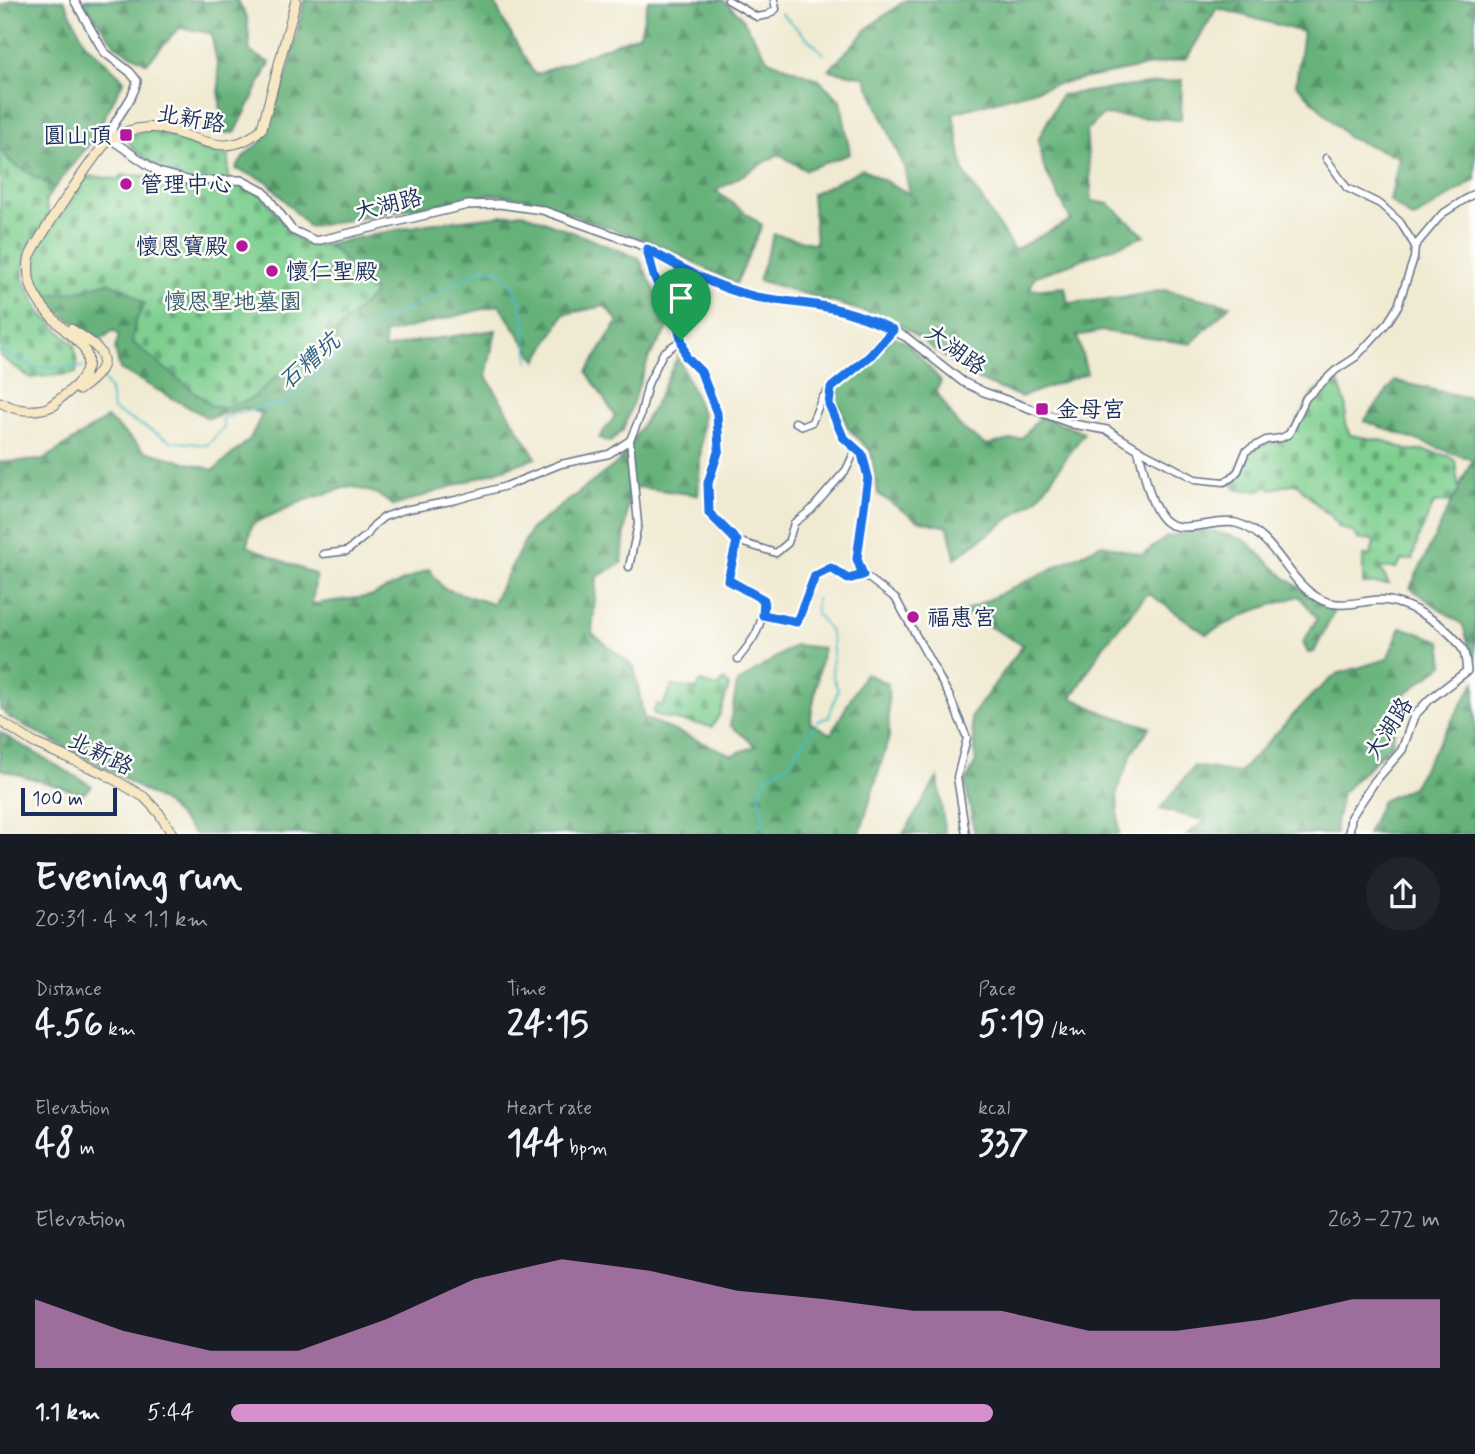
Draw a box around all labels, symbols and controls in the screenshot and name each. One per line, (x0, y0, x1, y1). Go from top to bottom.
street label: 北新路 (154, 99, 227, 141)
place label: 圓山頂 (43, 122, 112, 152)
marker: 圓山頂 (118, 127, 134, 143)
place label: 管理中心 (140, 171, 232, 201)
marker: 管理中心 (118, 176, 134, 192)
street label: 大湖路 (351, 183, 426, 229)
place label: 懷恩寶殿 (136, 233, 228, 263)
marker: 懷恩寶殿 (234, 238, 250, 254)
place label: 懷仁聖殿 (286, 258, 378, 288)
marker: 懷仁聖殿 (264, 263, 280, 279)
pin (651, 268, 711, 340)
icon: arrive (662, 279, 700, 317)
park label: 懷恩聖地墓園 (164, 288, 302, 318)
street label: 大湖路 (918, 318, 992, 383)
water label: 石糟坑 (273, 325, 350, 397)
place label: 金母宮 (1056, 396, 1125, 426)
marker: 金母宮 (1034, 401, 1050, 417)
place label: 福惠宮 (927, 604, 996, 634)
marker: 福惠宮 (905, 609, 921, 625)
street label: 大湖路 (1358, 692, 1421, 766)
street label: 北新路 (63, 726, 138, 783)
scale bar (21, 786, 117, 817)
text: 100 m (32, 787, 83, 812)
text: Evening run (35, 854, 242, 903)
button: share (1366, 857, 1440, 931)
text: 20:31 · 4 × 1.1 km (35, 905, 209, 935)
text: Distance (35, 977, 102, 1002)
text: Time (507, 977, 546, 1002)
text: Pace (978, 977, 1016, 1002)
text: 4.56 (35, 1002, 103, 1048)
text: 24:15 (507, 1002, 589, 1048)
text: 5:19 (978, 1002, 1045, 1048)
text: km (103, 1017, 136, 1042)
text: /km (1045, 1017, 1086, 1042)
text: Elevation (35, 1096, 110, 1121)
text: Heart rate (507, 1096, 592, 1121)
text: kcal (978, 1096, 1010, 1121)
text: 48 (35, 1121, 75, 1167)
text: 144 (507, 1121, 564, 1167)
text: 337 (978, 1121, 1028, 1167)
text: m (75, 1136, 95, 1161)
text: bpm (564, 1136, 608, 1161)
text: Elevation (35, 1205, 126, 1235)
text: 263–272 m (1328, 1205, 1440, 1235)
text: 1.1 km (35, 1398, 100, 1428)
text: 5:44 (147, 1398, 194, 1428)

